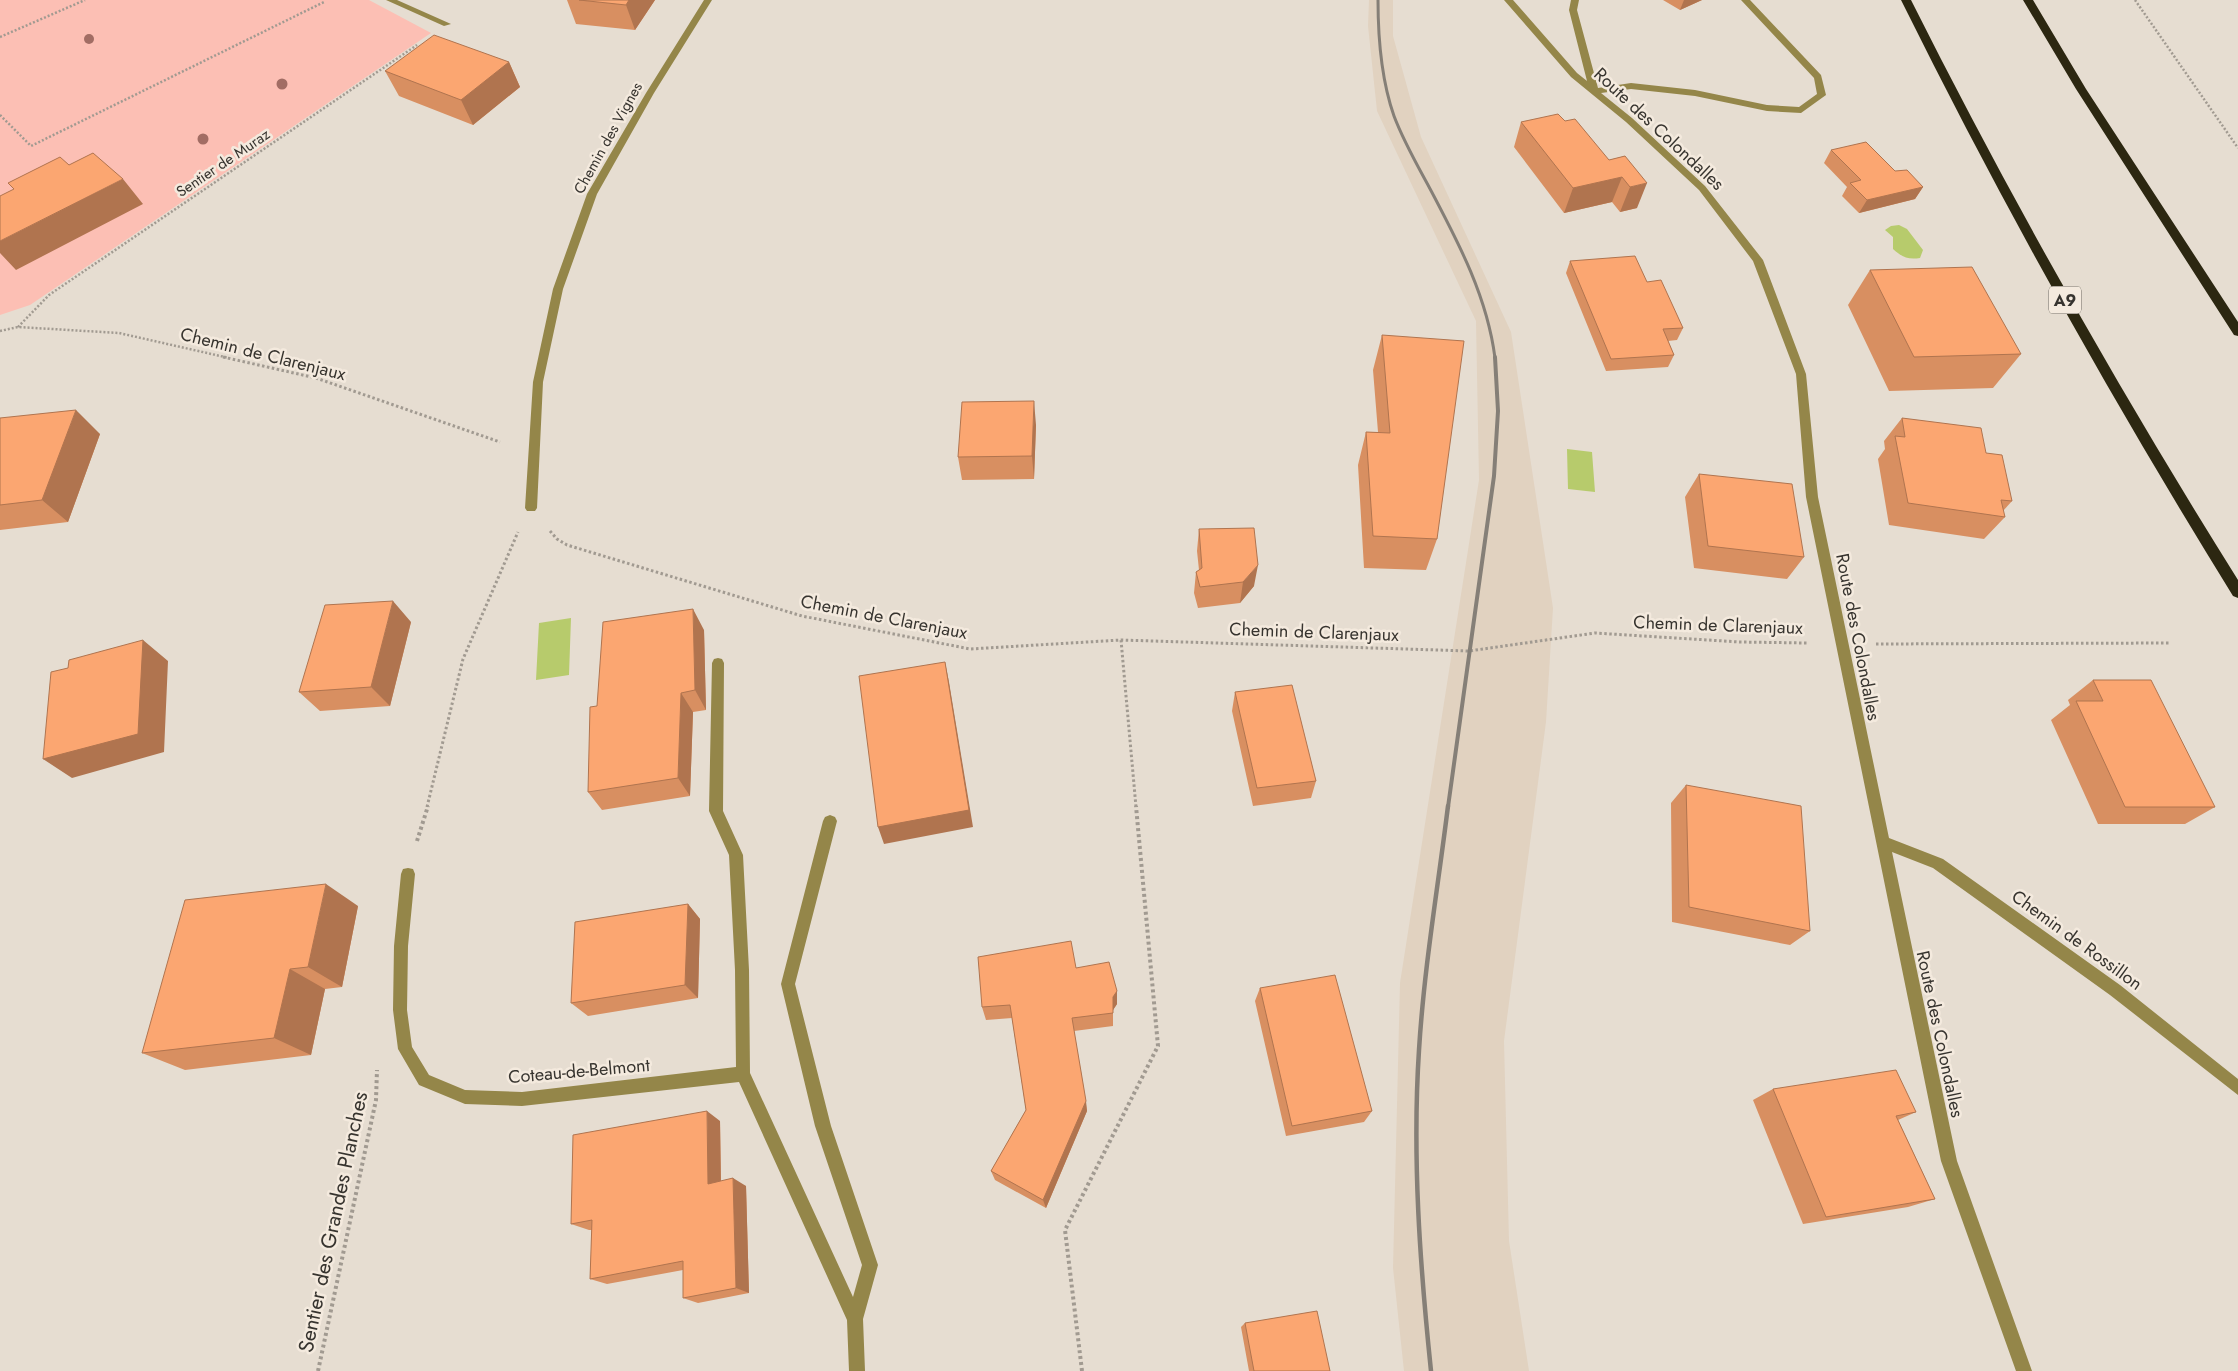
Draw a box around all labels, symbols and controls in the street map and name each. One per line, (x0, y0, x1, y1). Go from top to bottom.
street label: Route des Colondalles (1588, 62, 1730, 196)
street label: Chemin des Vignes (568, 78, 648, 198)
street label: Sentier de Muraz (172, 123, 274, 203)
road number: A9 (2049, 286, 2081, 314)
street label: Chemin de Clarenjaux (178, 321, 349, 387)
street label: Route des Colondalles (1829, 551, 1887, 723)
street label: Chemin de Clarenjaux (798, 588, 970, 646)
street label: Chemin de Clarenjaux (1633, 609, 1804, 641)
street label: Chemin de Clarenjaux (1229, 616, 1400, 648)
street label: Chemin de Rossillon (2006, 884, 2148, 996)
street label: Route des Colondalles (1910, 948, 1970, 1120)
street label: Coteau-de-Belmont (507, 1052, 652, 1090)
street label: Sentier des Grandes Planches (291, 1089, 375, 1355)

